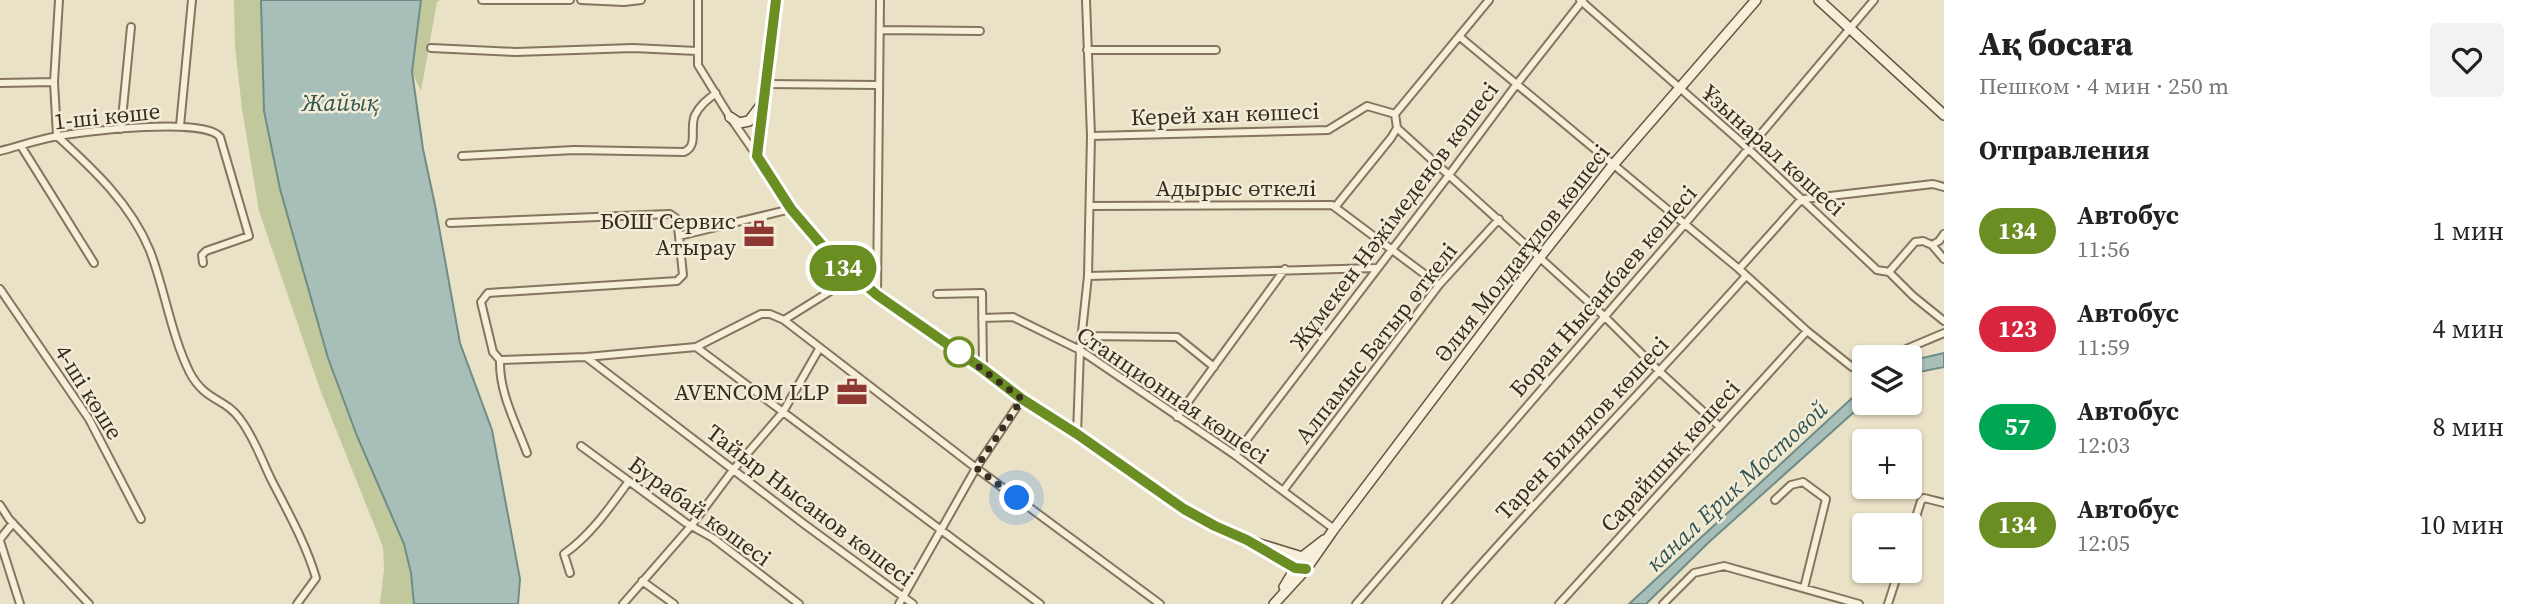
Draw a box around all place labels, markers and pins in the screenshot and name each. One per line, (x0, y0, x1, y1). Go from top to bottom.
place label: БОШ Сервис Атырау (600, 205, 736, 263)
office icon: БОШ Сервис Атырау (742, 217, 776, 251)
unlabelled marker (944, 337, 974, 367)
office icon: AVENCOM LLP (835, 375, 869, 409)
place label: AVENCOM LLP (674, 376, 829, 408)

